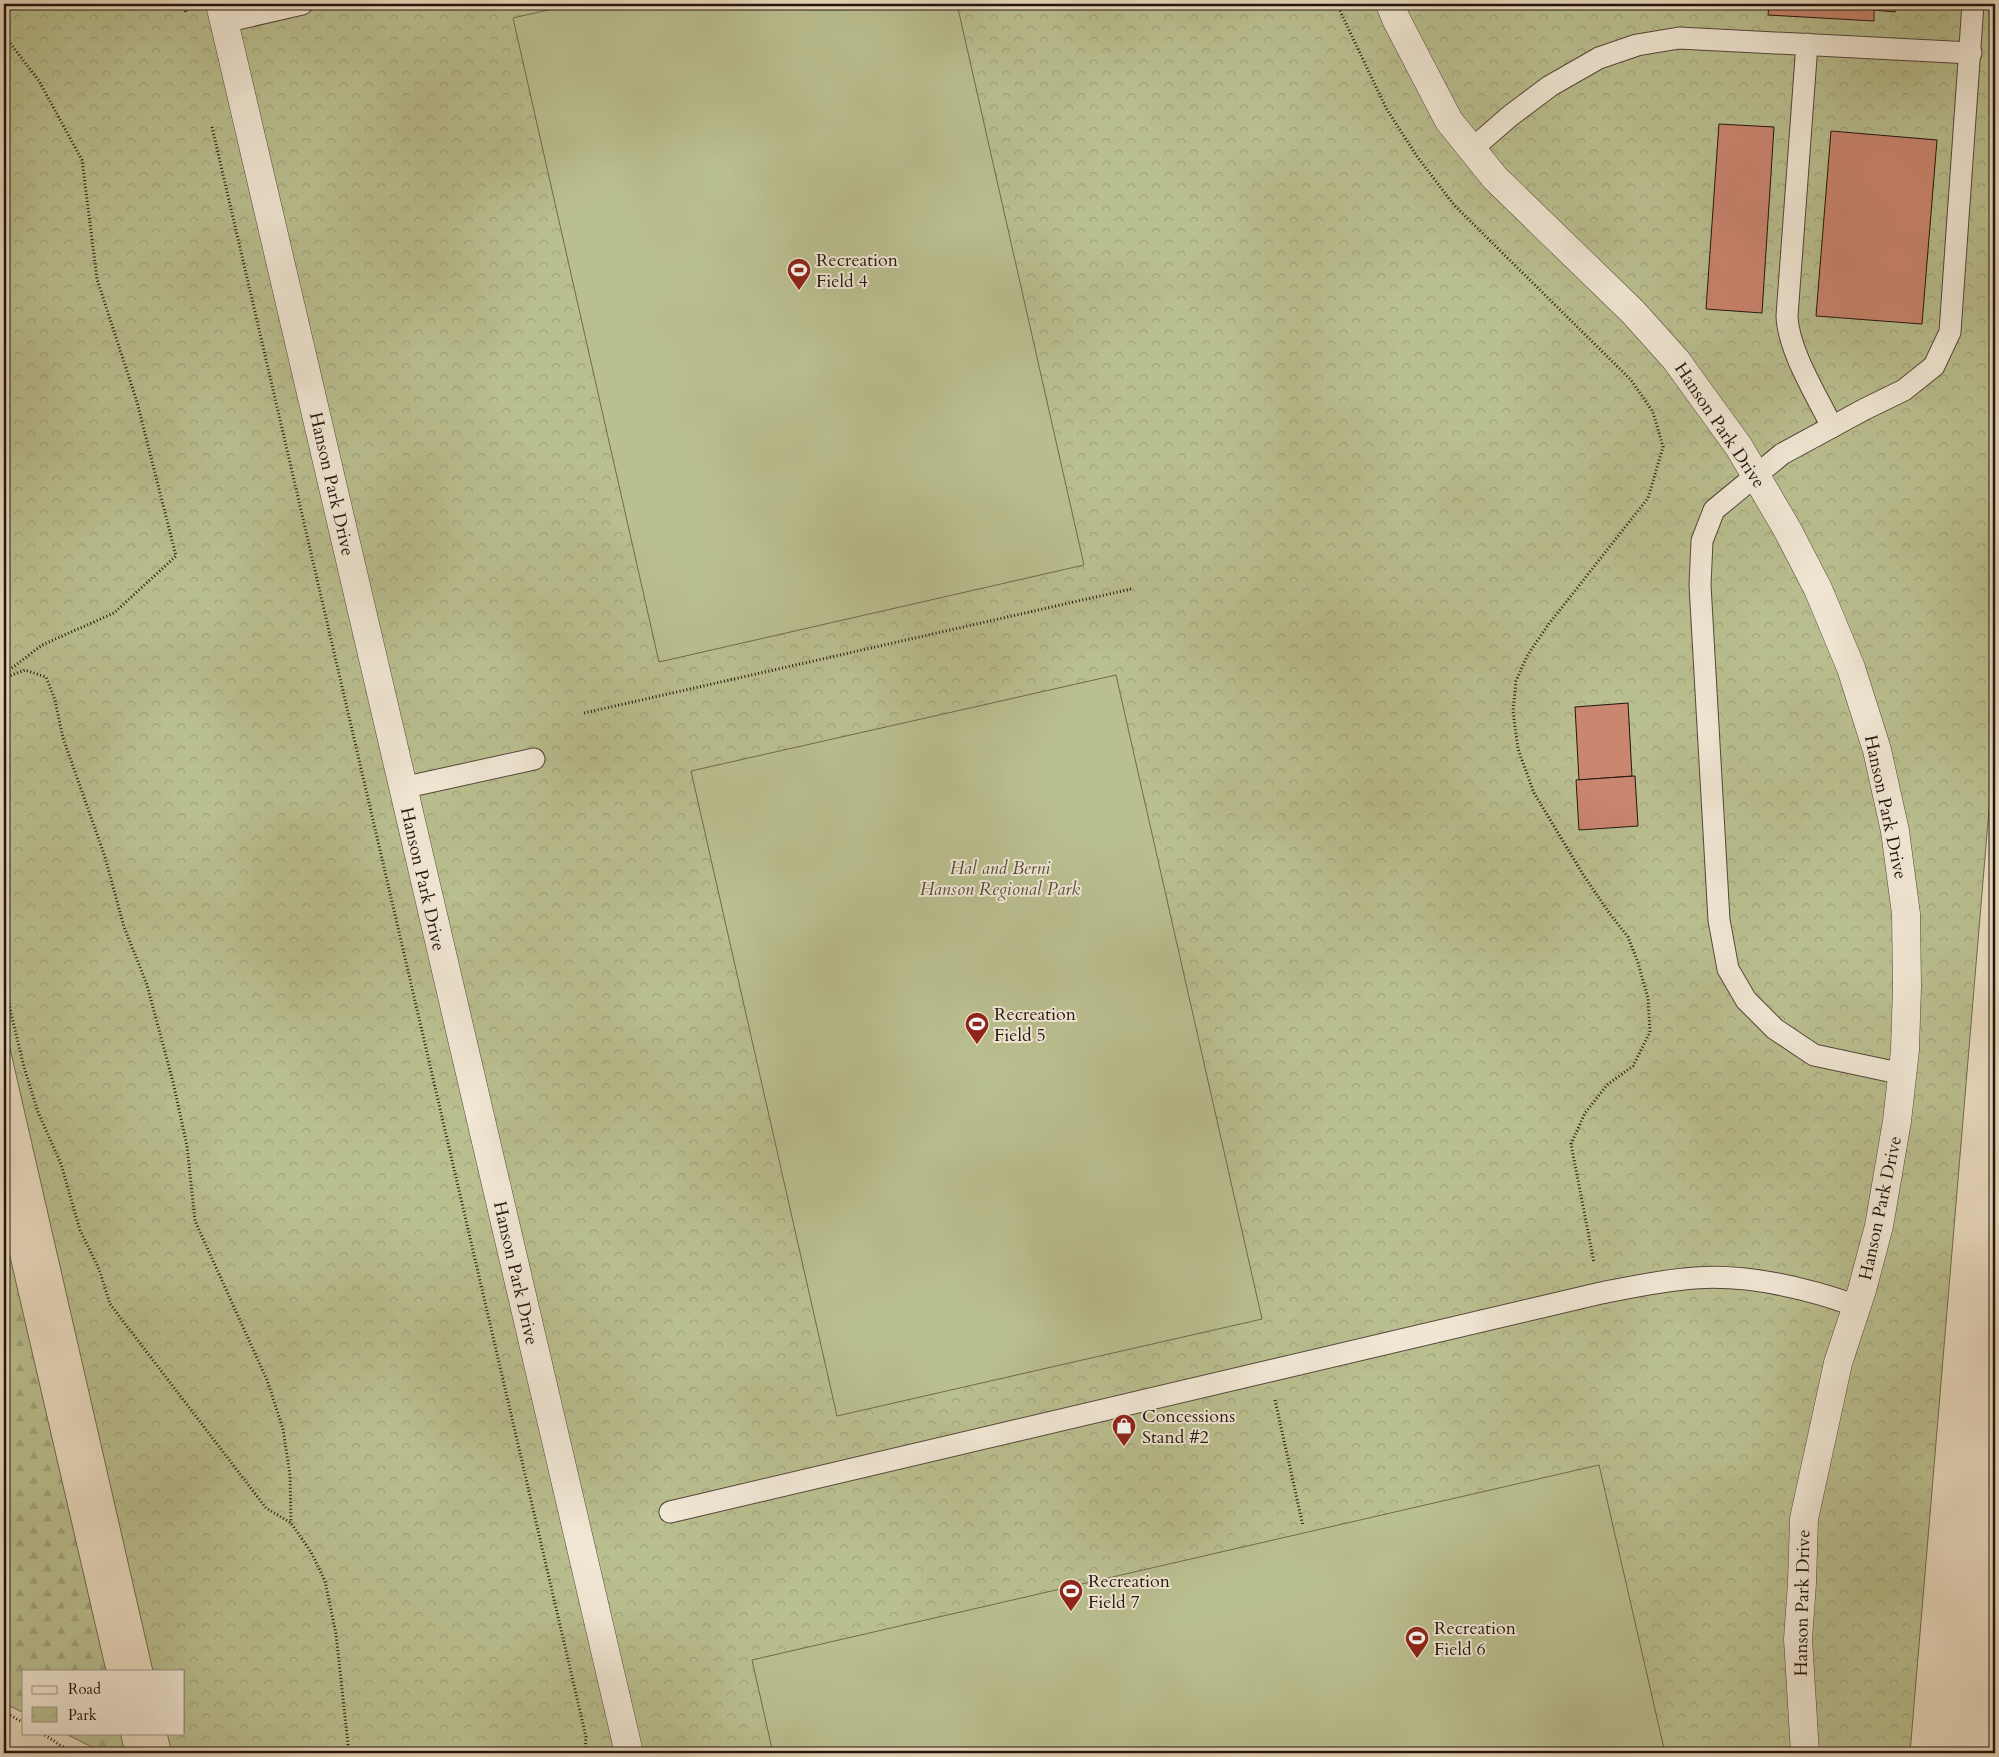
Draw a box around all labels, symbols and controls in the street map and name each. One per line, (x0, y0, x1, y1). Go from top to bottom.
place label: Recreation Field 4 (816, 248, 899, 294)
sports icon: Recreation Field 4 (786, 257, 812, 291)
street label: Hanson Park Drive (1668, 357, 1771, 493)
street label: Hanson Park Drive (303, 410, 360, 558)
street label: Hanson Park Drive (1858, 733, 1913, 882)
street label: Hanson Park Drive (394, 805, 451, 953)
park label: Hal and Berni Hanson Regional Park (920, 856, 1080, 902)
place label: Recreation Field 5 (994, 1002, 1077, 1048)
sports icon: Recreation Field 5 (964, 1011, 990, 1045)
street label: Hanson Park Drive (1853, 1134, 1908, 1283)
street label: Hanson Park Drive (487, 1199, 544, 1347)
place label: Concessions Stand #2 (1142, 1404, 1235, 1450)
shop icon: Concessions Stand #2 (1111, 1413, 1137, 1447)
street label: Hanson Park Drive (1789, 1529, 1816, 1677)
place label: Recreation Field 7 (1088, 1569, 1171, 1615)
sports icon: Recreation Field 7 (1058, 1578, 1084, 1612)
place label: Recreation Field 6 (1434, 1616, 1517, 1662)
sports icon: Recreation Field 6 (1404, 1625, 1430, 1659)
legend (22, 1670, 185, 1734)
text: Road (68, 1679, 101, 1699)
text: Park (68, 1705, 97, 1725)

